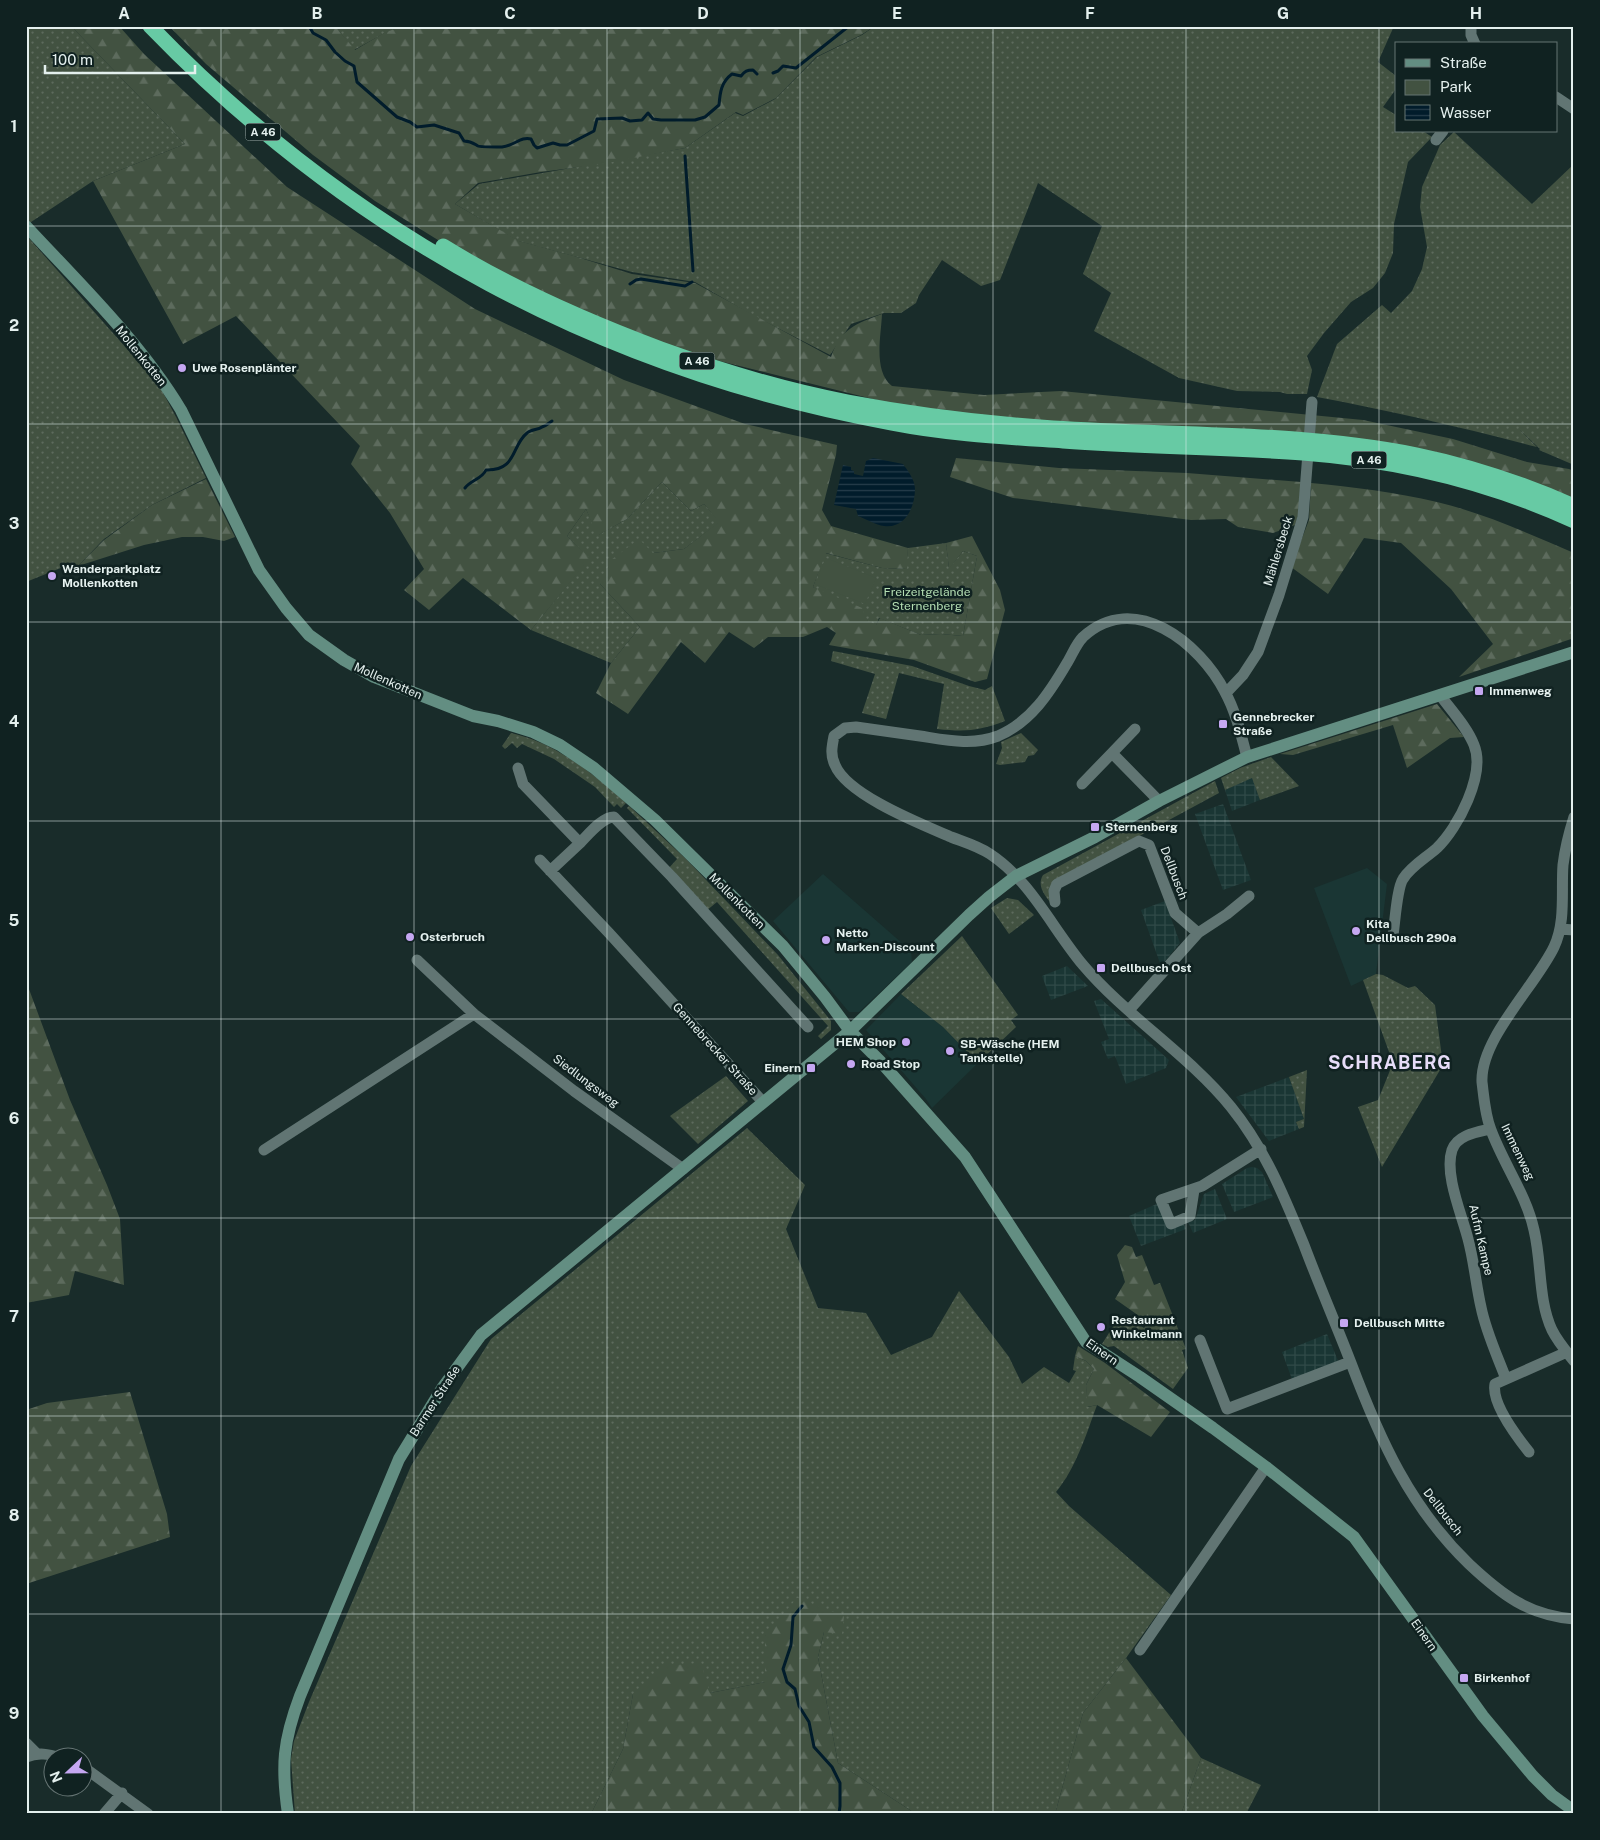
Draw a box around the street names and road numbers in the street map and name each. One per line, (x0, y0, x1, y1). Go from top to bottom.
road number: A 46 (246, 124, 280, 140)
street label: Mollenkotten (113, 323, 169, 389)
road number: A 46 (680, 352, 714, 370)
road number: A 46 (1352, 452, 1386, 468)
street label: Mählersbeck (1261, 514, 1295, 588)
street label: Mollenkotten (352, 660, 424, 702)
street label: Dellbusch (1157, 844, 1191, 902)
street label: Mollenkotten (706, 870, 768, 932)
street label: Gennebrecker Straße (670, 1000, 760, 1098)
street label: Siedlungsweg (550, 1052, 622, 1110)
street label: Immenweg (1498, 1121, 1538, 1183)
street label: Aufm Kampe (1466, 1203, 1496, 1277)
street label: Einern (1083, 1336, 1121, 1368)
street label: Barmer Straße (407, 1363, 463, 1439)
street label: Dellbusch (1420, 1486, 1466, 1538)
street label: Einern (1408, 1616, 1440, 1654)

